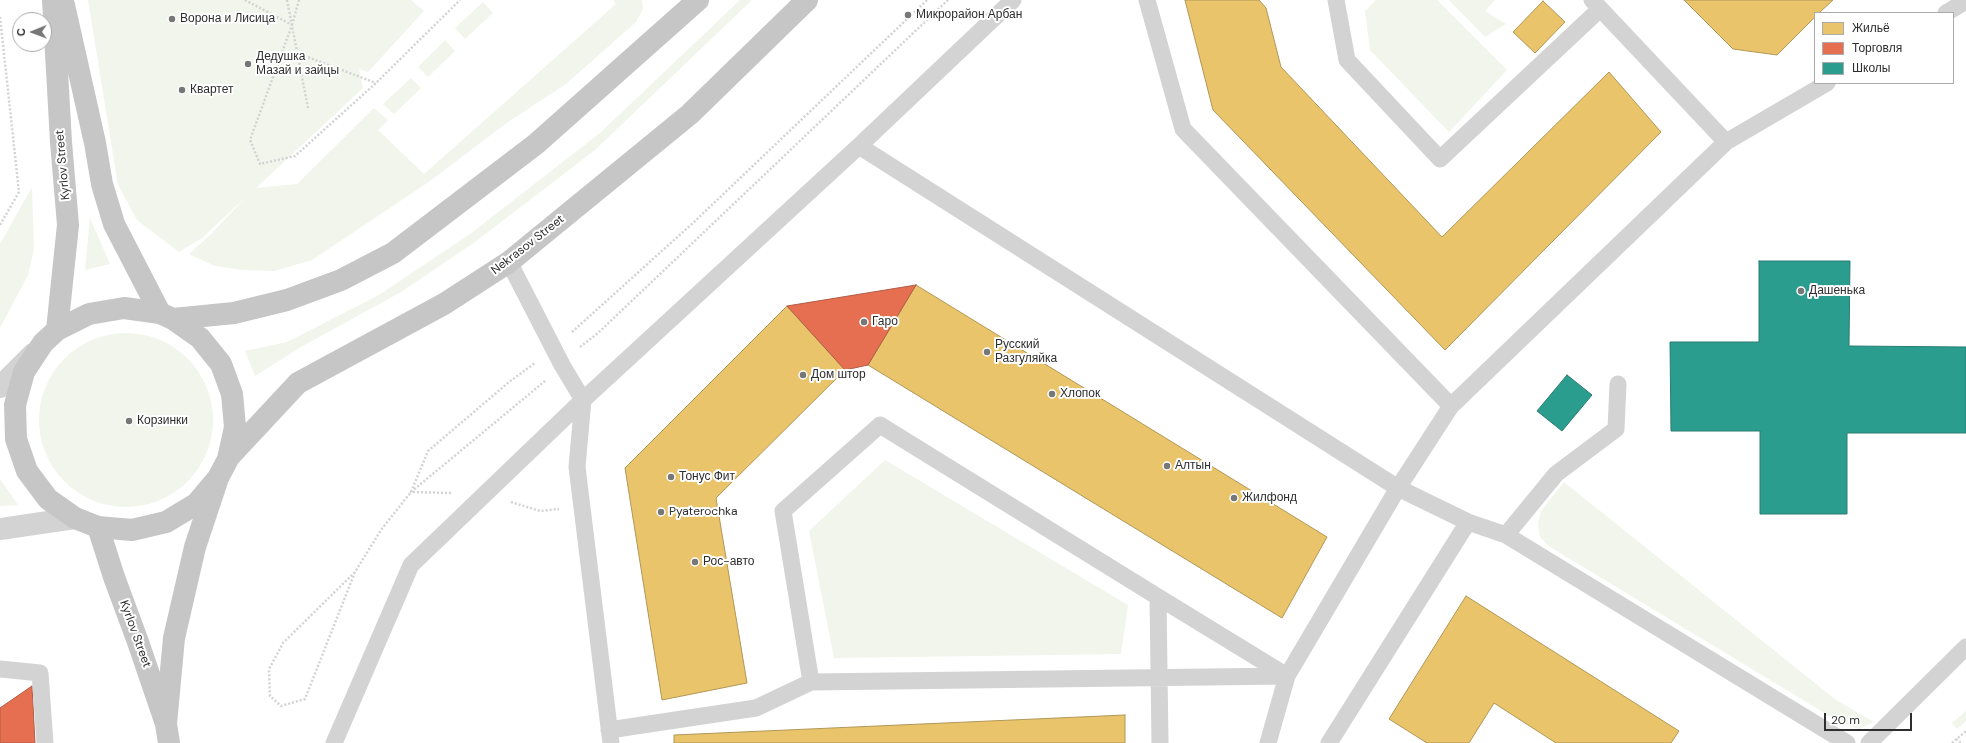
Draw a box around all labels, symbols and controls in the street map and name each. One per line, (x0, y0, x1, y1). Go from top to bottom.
place label: Микрорайон Арбан (916, 8, 1022, 22)
marker: Микрорайон Арбан (903, 10, 913, 20)
north arrow (12, 12, 52, 52)
place label: Ворона и Лисица (180, 12, 275, 26)
legend (1814, 12, 1954, 84)
marker: Ворона и Лисица (167, 14, 177, 24)
text: Жильё (1852, 20, 1890, 36)
text: С (14, 28, 28, 36)
text: Торговля (1852, 40, 1902, 56)
place label: Дедушка Мазай и зайцы (256, 50, 339, 78)
marker: Дедушка Мазай и зайцы (243, 59, 253, 69)
text: Школы (1852, 60, 1890, 76)
place label: Квартет (190, 83, 233, 97)
marker: Квартет (177, 85, 187, 95)
street label: Kyrlov Street (53, 129, 73, 201)
street label: Nekrasov Street (489, 212, 567, 278)
place label: Дашенька (1809, 284, 1865, 298)
marker: Дашенька (1796, 286, 1806, 296)
place label: Гаро (872, 315, 898, 329)
marker: Гаро (859, 317, 869, 327)
place label: Русский Разгуляйка (995, 338, 1057, 366)
marker: Русский Разгуляйка (982, 347, 992, 357)
place label: Дом штор (811, 368, 866, 382)
marker: Дом штор (798, 370, 808, 380)
place label: Хлопок (1060, 387, 1100, 401)
marker: Хлопок (1047, 389, 1057, 399)
place label: Корзинки (137, 414, 188, 428)
marker: Корзинки (124, 416, 134, 426)
place label: Алтын (1175, 459, 1211, 473)
marker: Алтын (1162, 461, 1172, 471)
place label: Тонус Фит (679, 470, 735, 484)
marker: Тонус Фит (666, 472, 676, 482)
place label: Жилфонд (1242, 491, 1297, 505)
marker: Жилфонд (1229, 493, 1239, 503)
place label: Pyaterochka (669, 505, 738, 519)
marker: Pyaterochka (656, 507, 666, 517)
place label: Рос-авто (703, 555, 754, 569)
marker: Рос-авто (690, 557, 700, 567)
street label: Kyrlov Street (116, 598, 154, 670)
scale bar (1826, 705, 1914, 731)
text: 20 m (1831, 712, 1860, 728)

